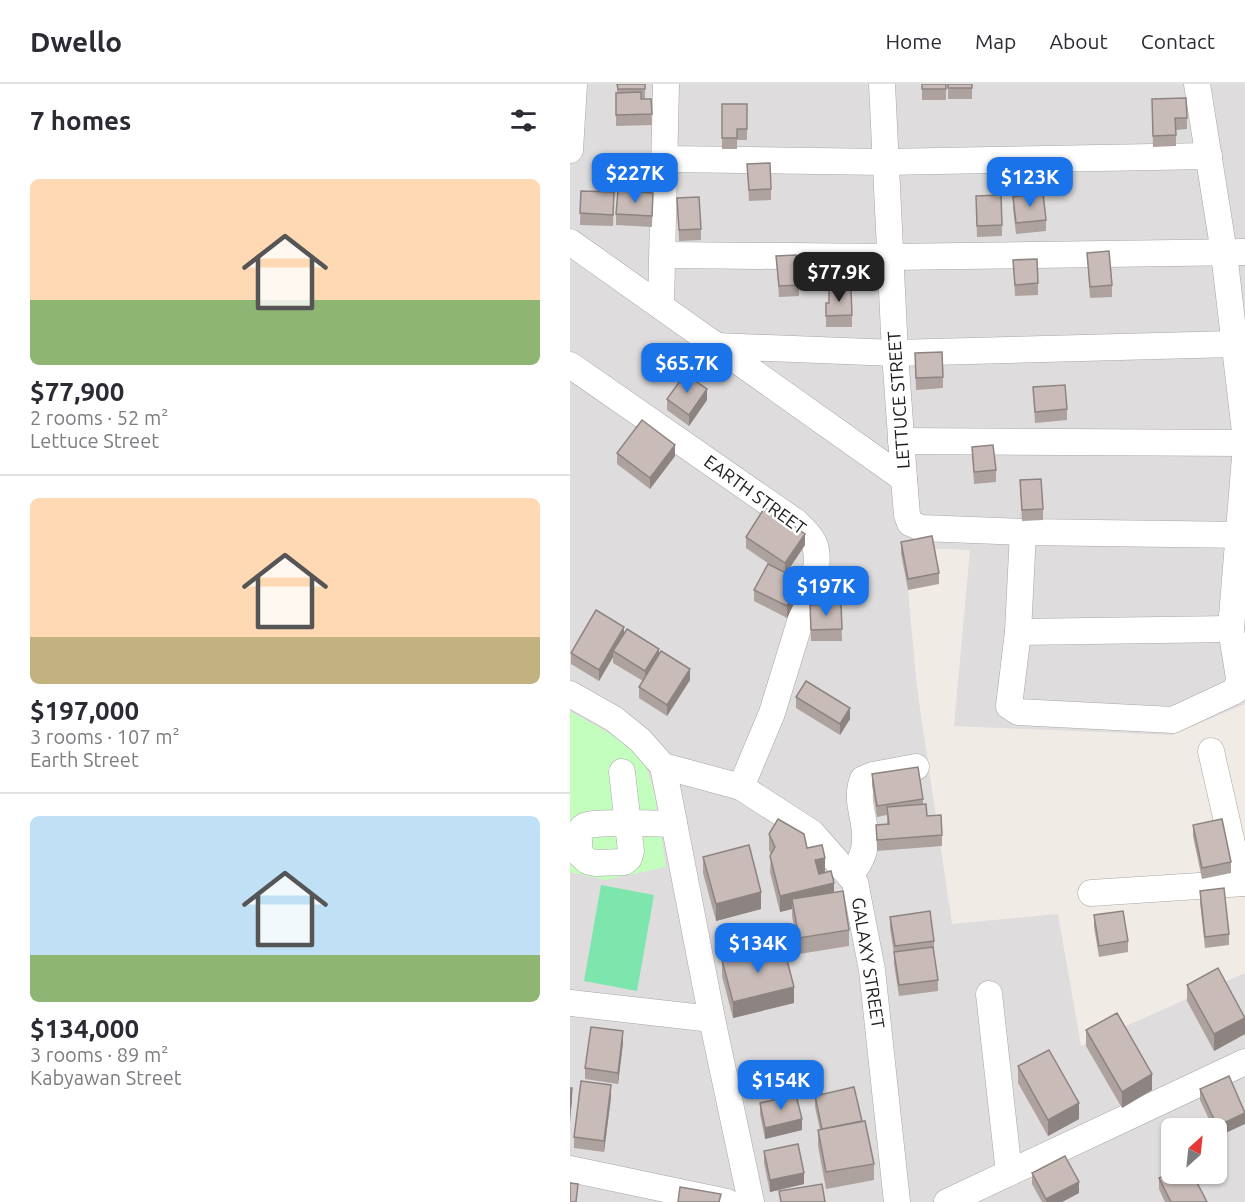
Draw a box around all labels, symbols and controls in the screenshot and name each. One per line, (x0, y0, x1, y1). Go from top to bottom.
text: Dwello (30, 26, 122, 57)
text: Home (885, 29, 942, 53)
text: Map (975, 29, 1016, 53)
text: About (1049, 29, 1108, 53)
text: Contact (1141, 29, 1215, 53)
icon: filters (507, 104, 540, 137)
text: 7 homes (30, 106, 131, 135)
pin: $227K (593, 153, 677, 204)
pin: $123K (988, 157, 1072, 208)
text: $227K (606, 161, 664, 184)
text: $123K (1001, 165, 1059, 188)
icon: home (231, 218, 339, 326)
pin: $77.9K (790, 252, 888, 303)
text: $77.9K (807, 260, 871, 283)
street label: LETTUCE STREET (883, 330, 913, 470)
pin: $65.7K (638, 343, 736, 394)
text: $65.7K (655, 351, 719, 374)
text: $77,900 (30, 377, 124, 406)
text: 2 rooms · 52 m² (30, 406, 168, 429)
text: Lettuce Street (30, 429, 159, 452)
street label: EARTH STREET (701, 451, 810, 538)
icon: home (231, 537, 339, 645)
pin: $197K (784, 566, 868, 617)
text: $197K (797, 574, 855, 597)
text: $197,000 (30, 696, 139, 725)
text: 3 rooms · 107 m² (30, 725, 180, 748)
text: Earth Street (30, 748, 139, 771)
icon: home (231, 855, 339, 963)
street label: GALAXY STREET (849, 896, 889, 1030)
pin: $134K (716, 923, 800, 974)
text: $134K (729, 931, 787, 954)
text: $134,000 (30, 1014, 139, 1043)
text: 3 rooms · 89 m² (30, 1043, 168, 1066)
pin: $154K (739, 1060, 823, 1111)
text: Kabyawan Street (30, 1066, 182, 1089)
text: $154K (752, 1068, 810, 1091)
north arrow (1161, 1118, 1227, 1184)
map controls (1161, 1118, 1227, 1184)

